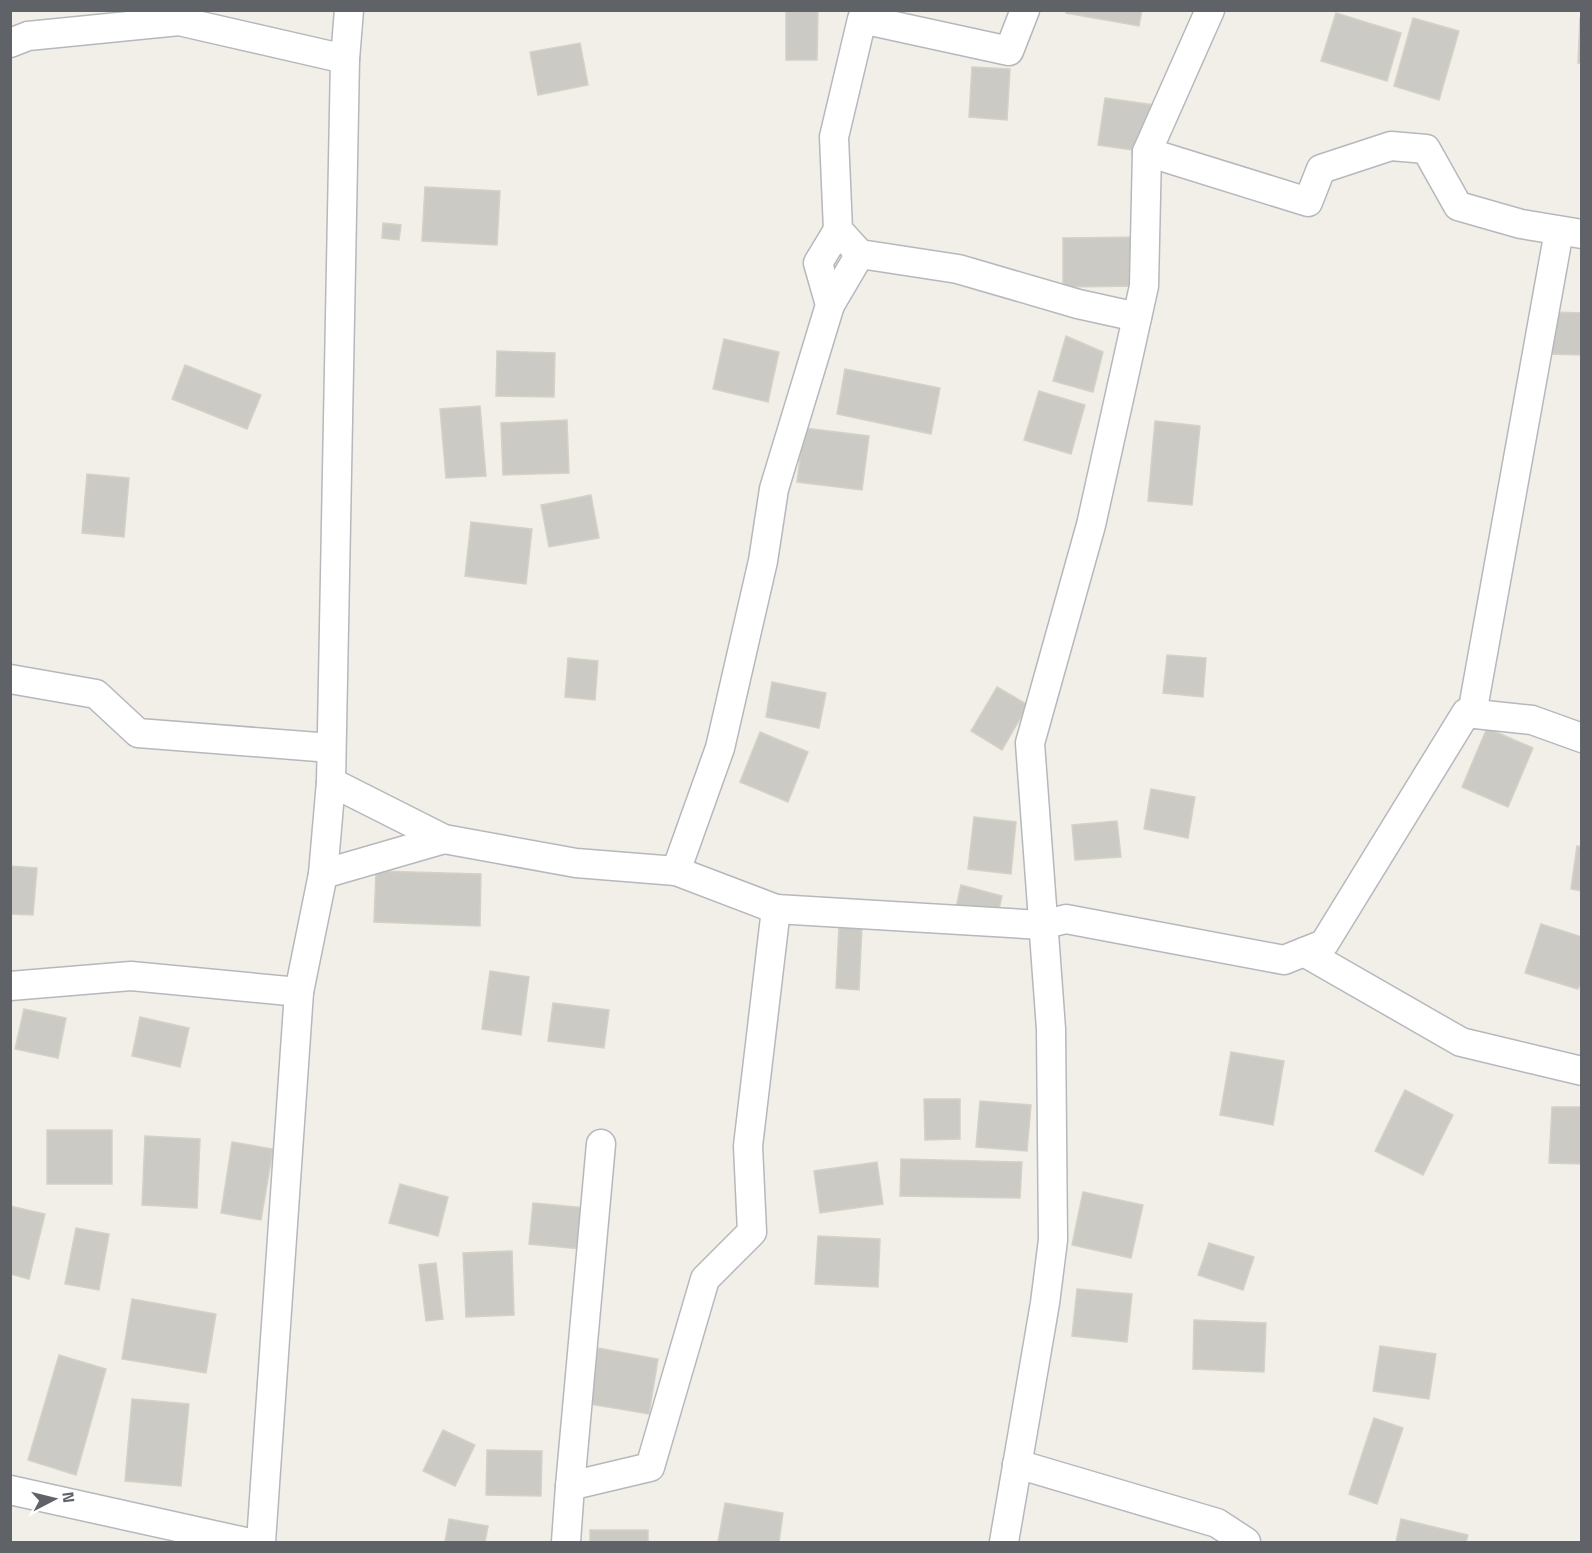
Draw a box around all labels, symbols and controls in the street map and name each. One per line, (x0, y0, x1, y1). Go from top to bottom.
north arrow (24, 1469, 84, 1529)
text: N (56, 1490, 81, 1504)

